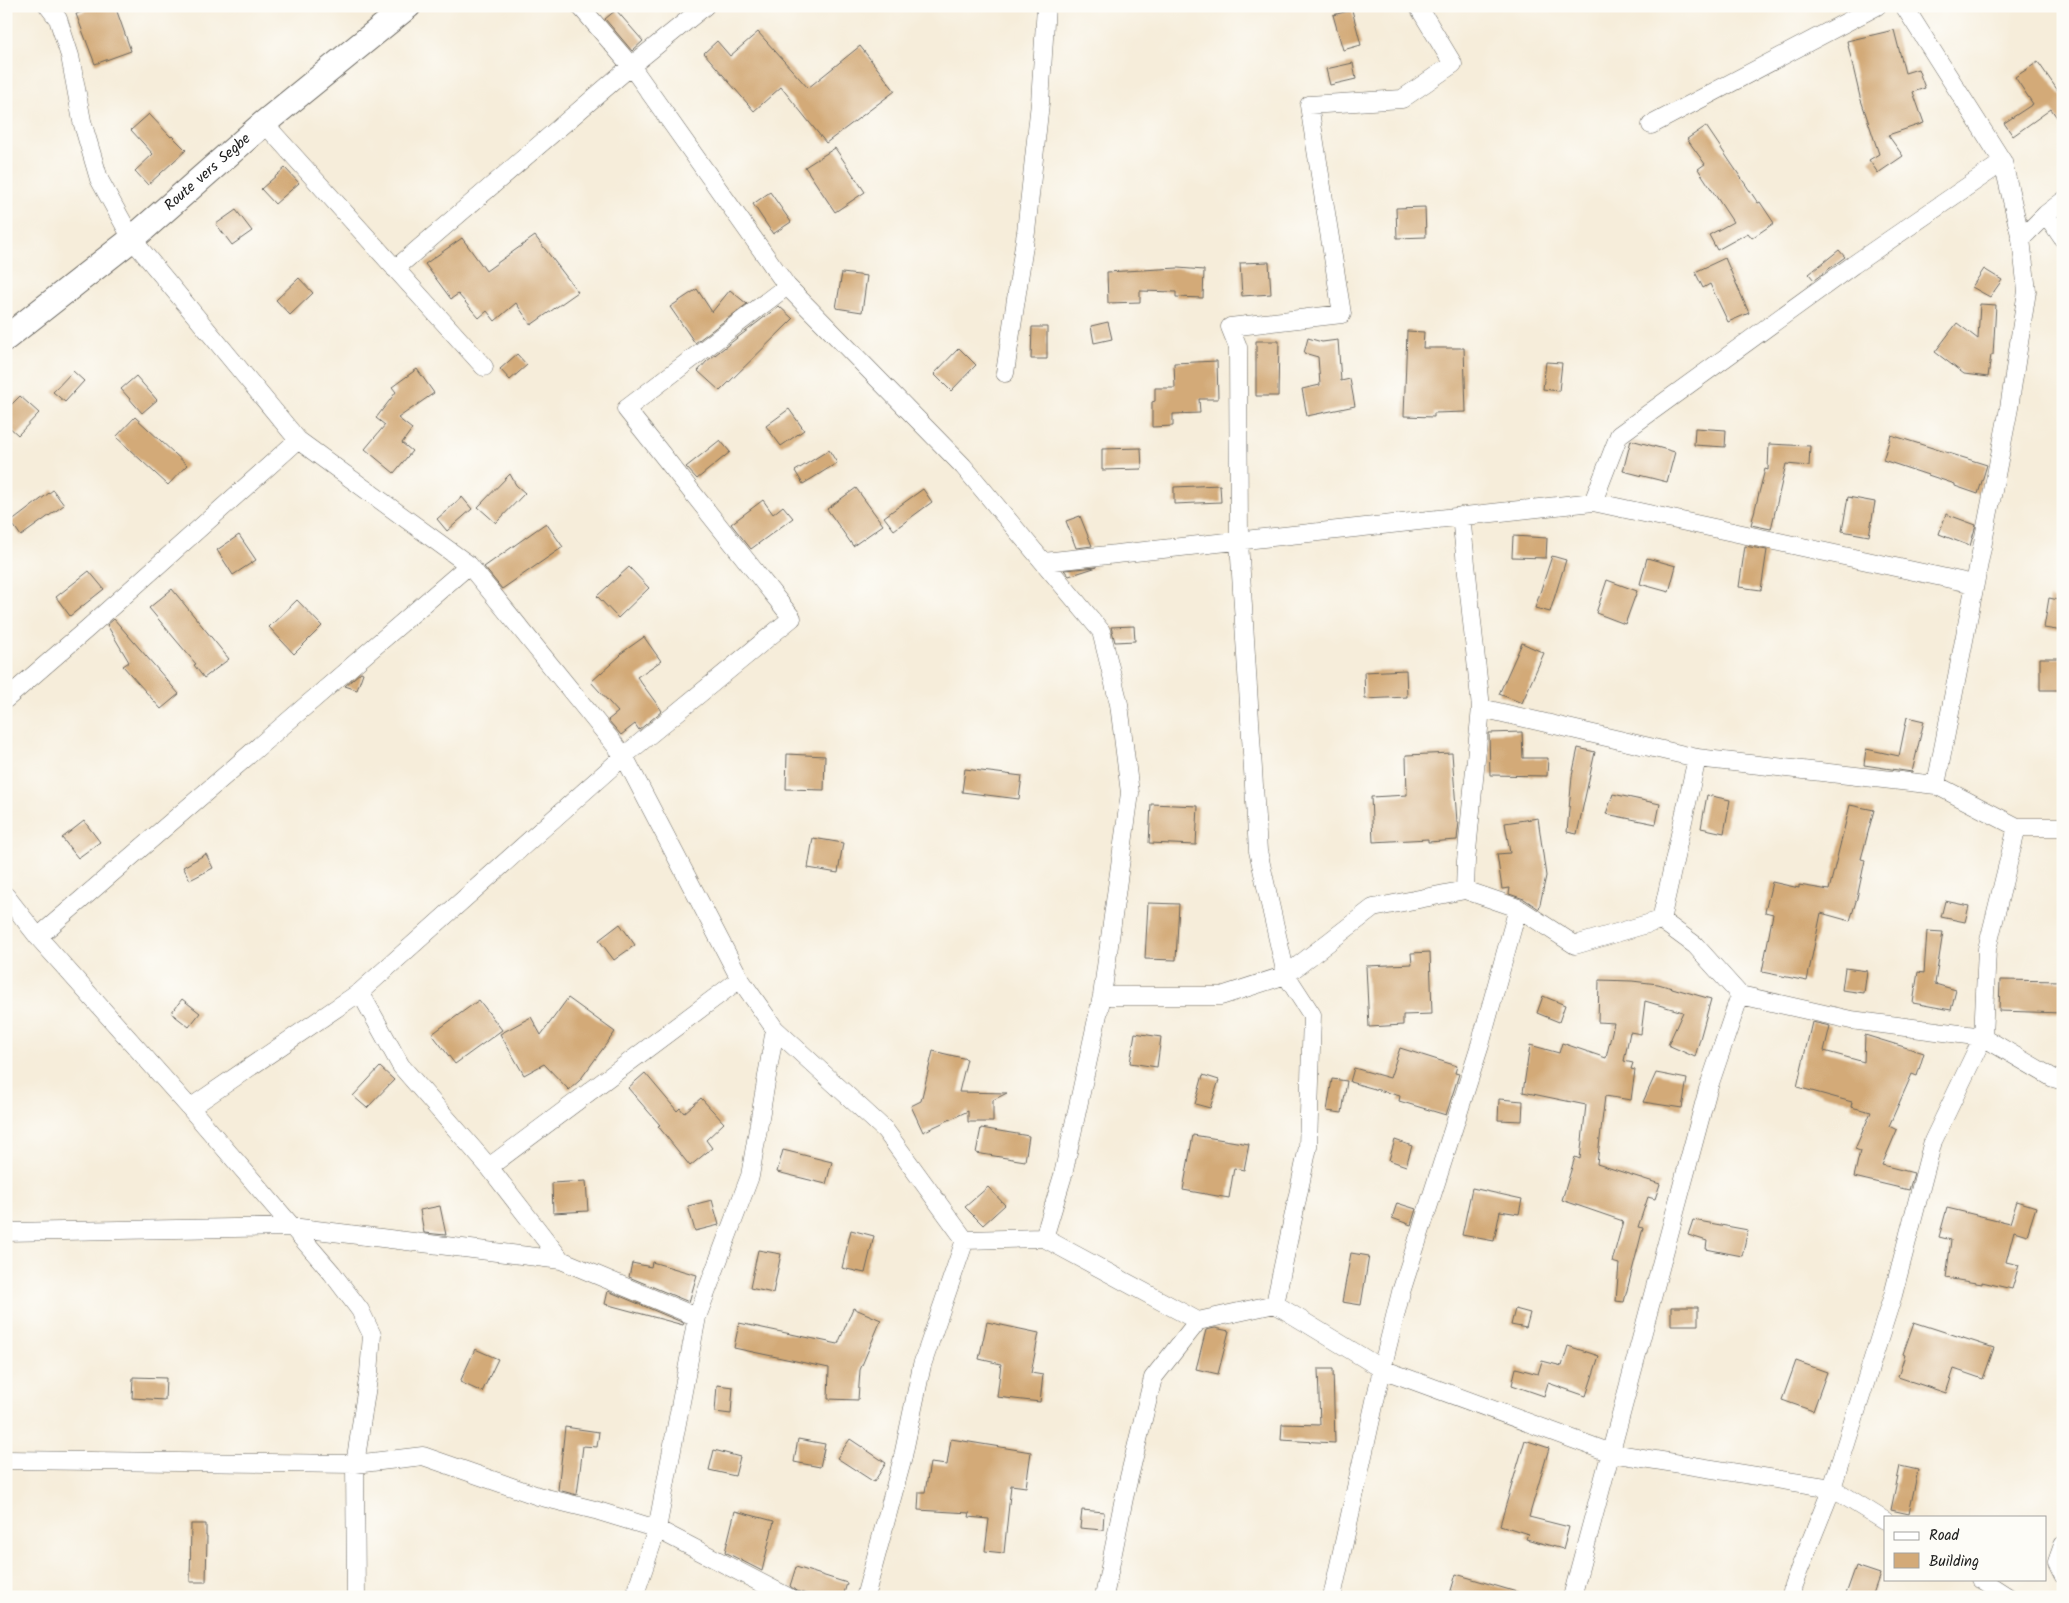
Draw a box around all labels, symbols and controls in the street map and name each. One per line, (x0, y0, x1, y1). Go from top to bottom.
street label: Route vers Segbe (159, 128, 256, 217)
legend (1884, 1516, 2046, 1580)
text: Road (1929, 1524, 1960, 1548)
text: Building (1929, 1550, 1979, 1574)

